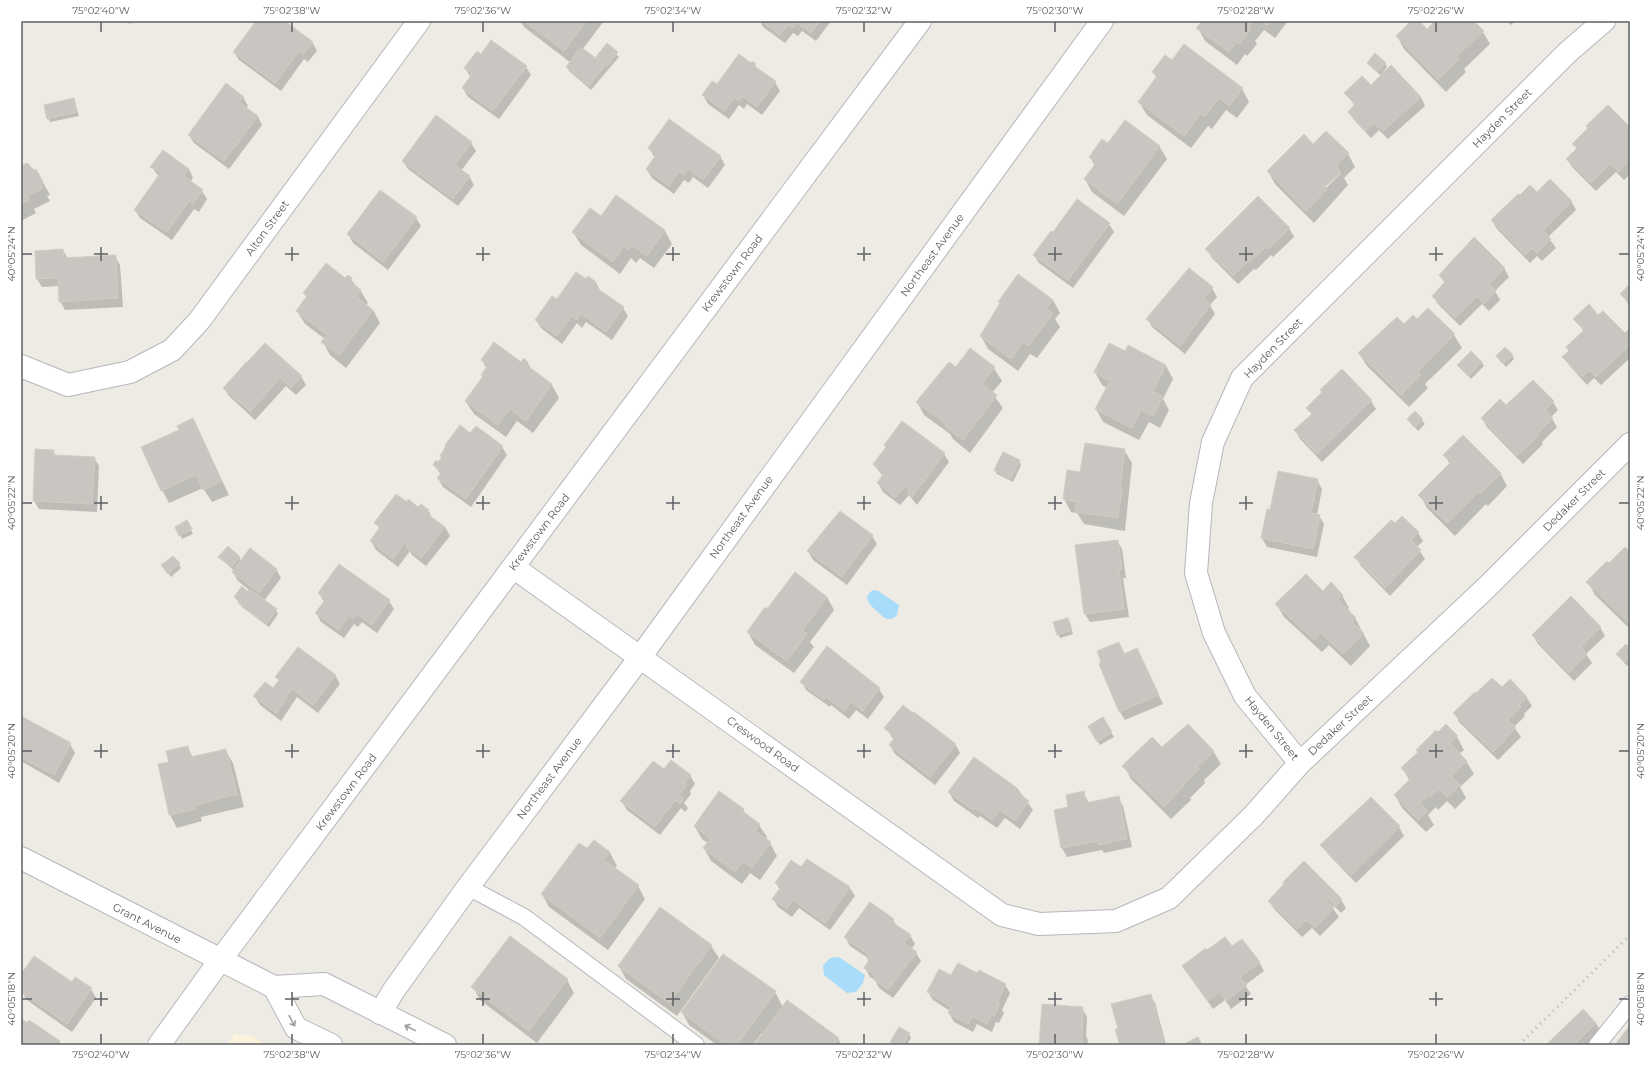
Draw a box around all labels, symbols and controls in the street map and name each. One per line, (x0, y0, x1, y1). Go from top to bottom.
text: 75°02'40"W (72, 4, 130, 17)
text: 75°02'38"W (264, 4, 320, 17)
text: 75°02'36"W (455, 4, 511, 17)
text: 75°02'34"W (645, 4, 701, 17)
text: 75°02'32"W (836, 4, 892, 17)
text: 75°02'30"W (1026, 4, 1084, 17)
text: 75°02'28"W (1218, 4, 1274, 17)
text: 75°02'26"W (1408, 4, 1464, 17)
street label: Hayden Street (1469, 85, 1535, 151)
street label: Alton Street (242, 197, 292, 259)
street label: Northeast Avenue (897, 210, 967, 299)
text: 40°05'24"N (5, 226, 18, 282)
text: 40°05'24"N (1634, 226, 1647, 282)
street label: Krewstown Road (698, 232, 766, 314)
street label: Hayden Street (1241, 314, 1306, 381)
street label: Dedaker Street (1540, 465, 1609, 534)
street label: Northeast Avenue (706, 472, 776, 561)
text: 40°05'22"N (5, 475, 18, 531)
text: 40°05'22"N (1634, 475, 1647, 531)
street label: Krewstown Road (505, 491, 573, 573)
street label: Dedaker Street (1305, 691, 1376, 758)
street label: Hayden Street (1242, 693, 1303, 763)
street label: Creswood Road (724, 713, 802, 775)
text: 40°05'20"N (5, 723, 18, 779)
text: 40°05'20"N (1634, 723, 1647, 779)
street label: Northeast Avenue (513, 734, 585, 822)
street label: Krewstown Road (312, 751, 380, 833)
street label: Grant Avenue (110, 900, 184, 946)
text: 40°05'18"N (5, 972, 18, 1026)
text: 40°05'18"N (1634, 972, 1647, 1026)
one-way arrow (289, 1015, 297, 1027)
one-way arrow (404, 1024, 416, 1031)
text: 75°02'40"W (72, 1048, 130, 1061)
text: 75°02'38"W (264, 1048, 320, 1061)
text: 75°02'36"W (455, 1048, 511, 1061)
text: 75°02'34"W (645, 1048, 701, 1061)
text: 75°02'32"W (836, 1048, 892, 1061)
text: 75°02'30"W (1026, 1048, 1084, 1061)
text: 75°02'28"W (1218, 1048, 1274, 1061)
text: 75°02'26"W (1408, 1048, 1464, 1061)

